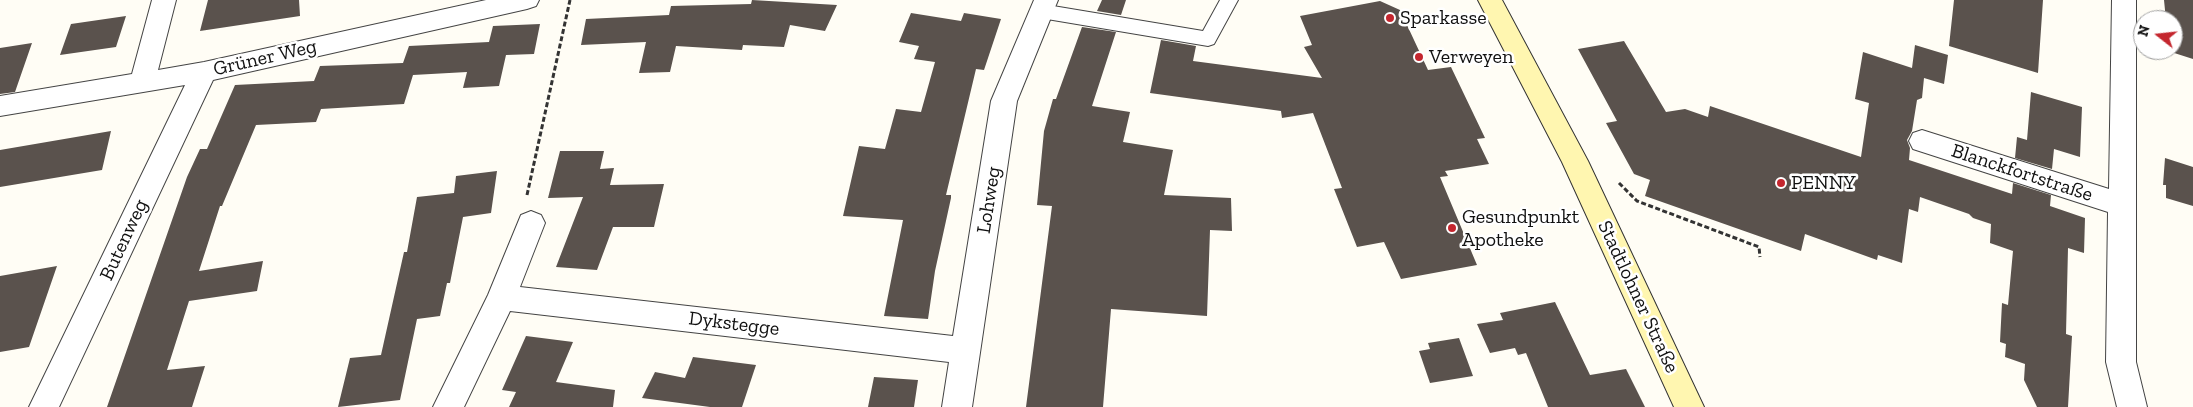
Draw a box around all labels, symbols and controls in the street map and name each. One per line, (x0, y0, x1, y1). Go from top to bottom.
place label: Sparkasse (1400, 6, 1487, 30)
north arrow (2133, 10, 2183, 60)
marker: Sparkasse (1384, 12, 1396, 24)
text: N (2134, 24, 2154, 38)
street label: Grüner Weg (211, 34, 319, 82)
place label: Verweyen (1429, 45, 1513, 69)
marker: Verweyen (1413, 51, 1425, 63)
street label: Blanckfortstraße (1948, 139, 2096, 207)
street label: Lohweg (972, 165, 1006, 235)
place label: PENNY (1791, 171, 1856, 195)
marker: PENNY (1775, 177, 1787, 189)
street label: Butenweg (95, 196, 153, 284)
place label: Gesundpunkt Apotheke (1462, 205, 1579, 252)
street label: Stadtlohner Straße (1592, 217, 1684, 377)
marker: Gesundpunkt Apotheke (1446, 222, 1458, 234)
street label: Dykstegge (687, 307, 781, 341)

